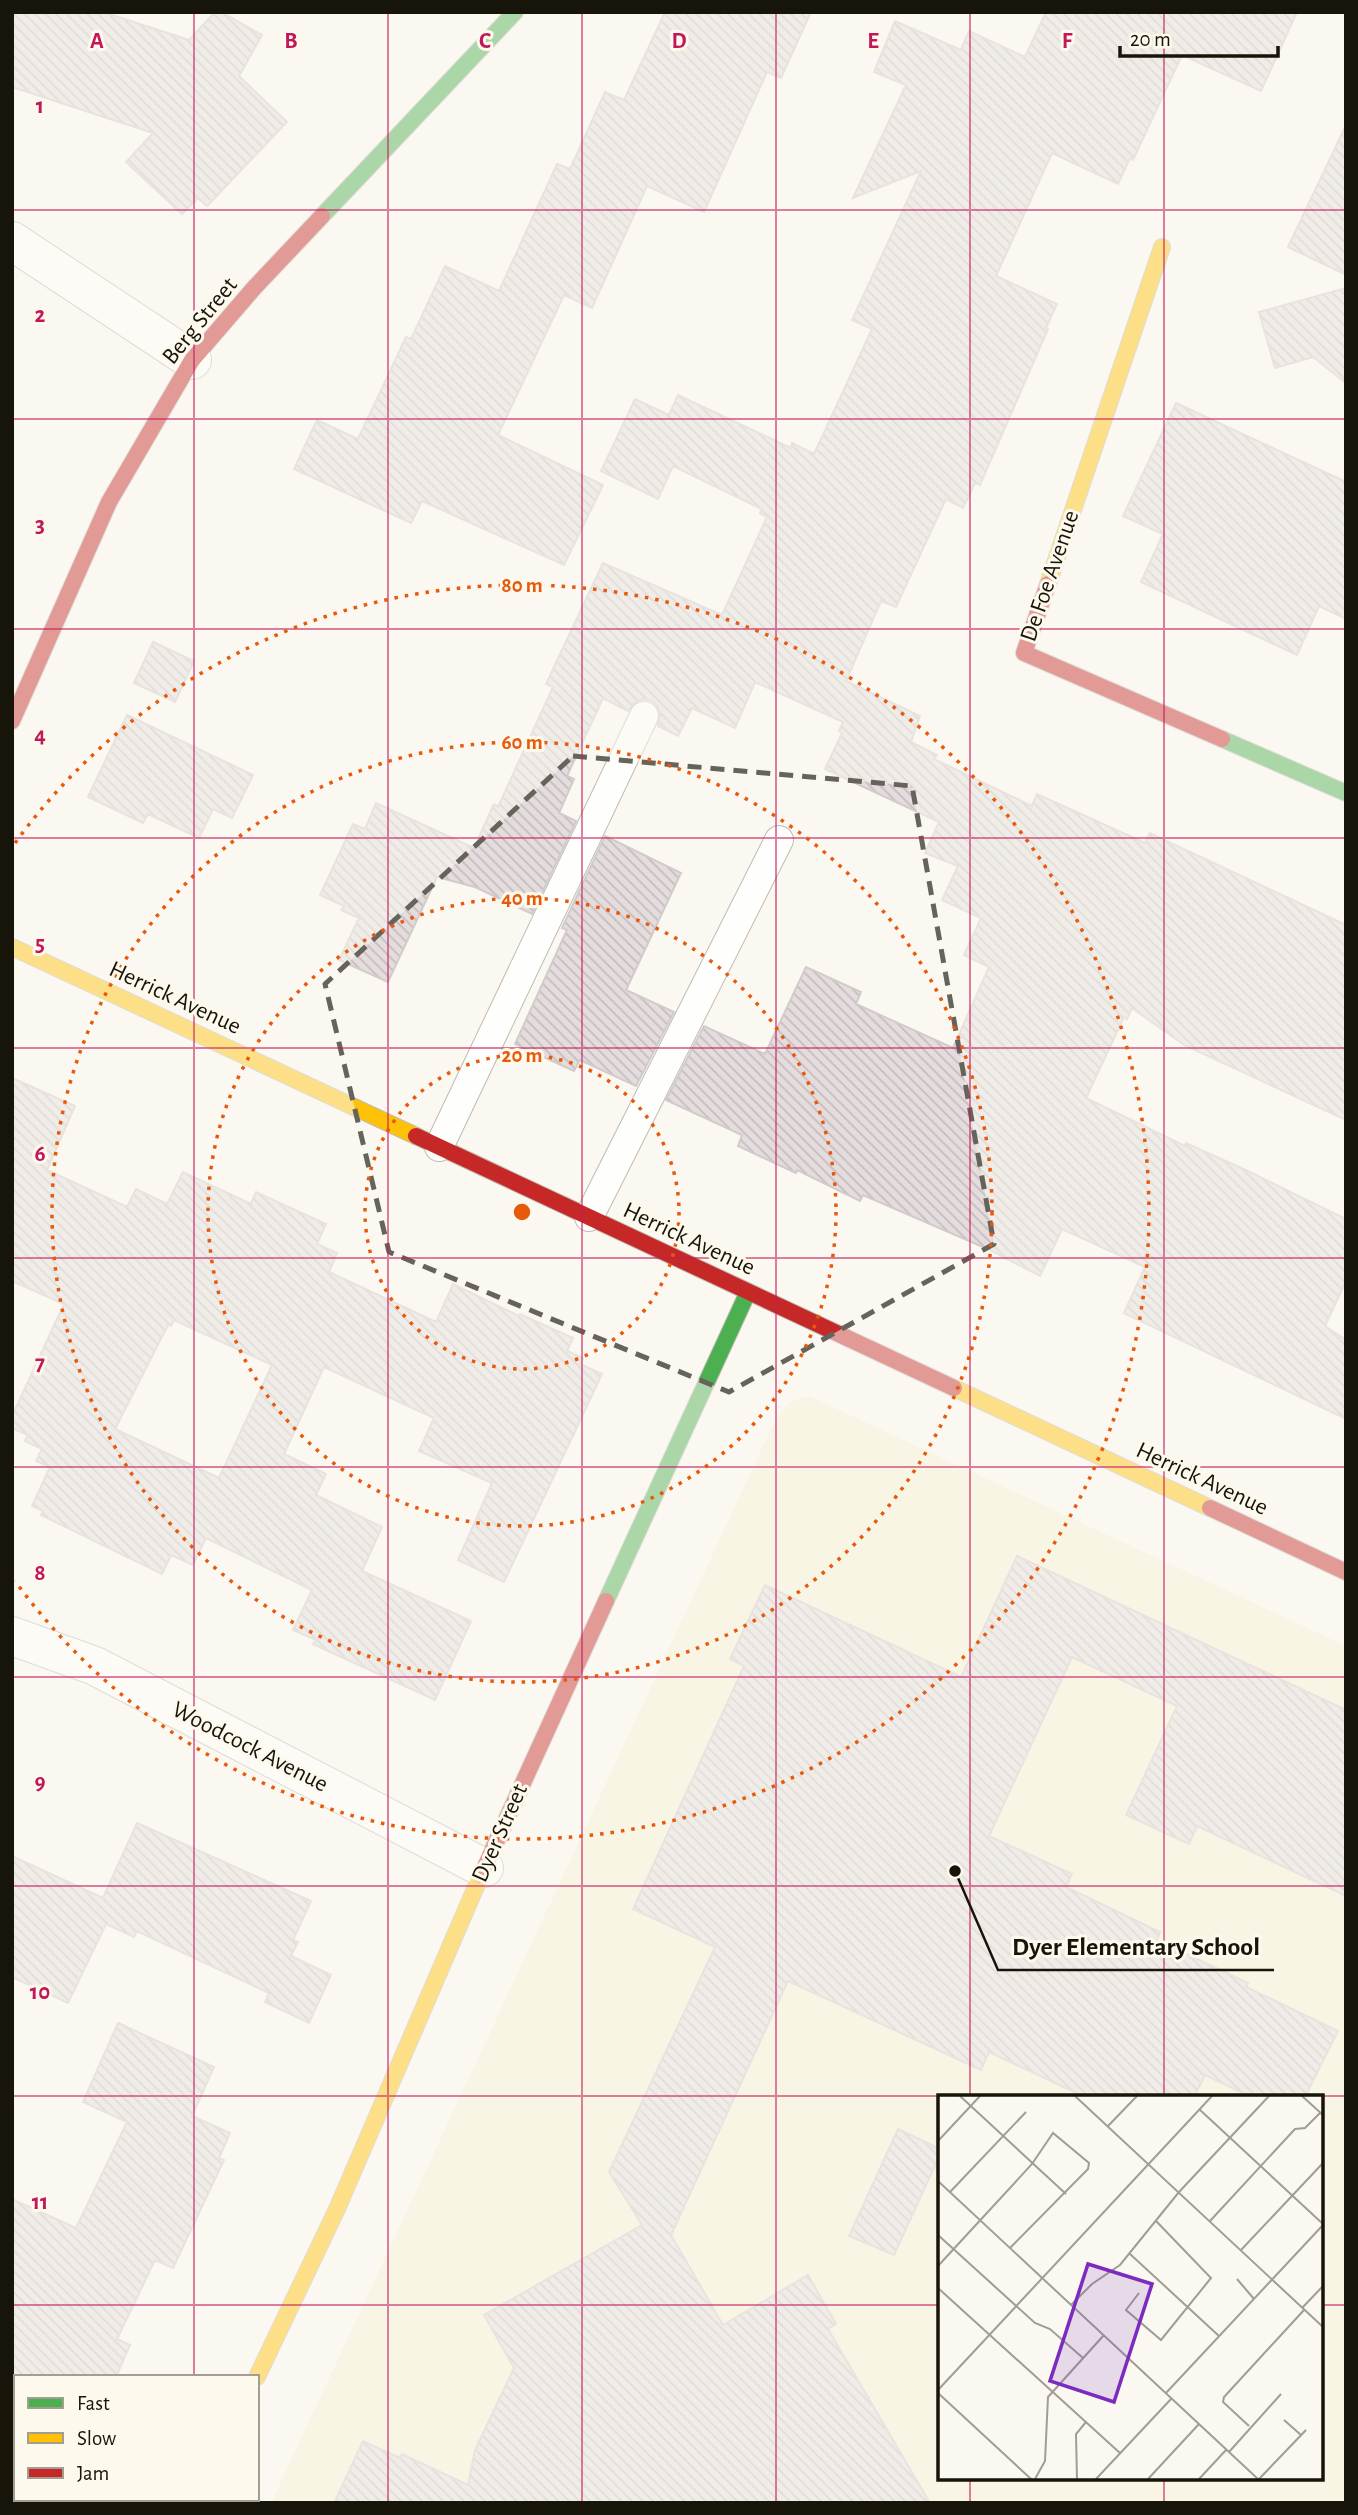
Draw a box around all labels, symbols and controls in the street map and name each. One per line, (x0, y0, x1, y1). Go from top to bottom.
scale bar (1120, 14, 1278, 58)
text: 20 m (1130, 29, 1171, 50)
text: A (90, 30, 104, 53)
text: B (284, 30, 298, 53)
text: C (479, 30, 491, 53)
text: D (671, 30, 687, 53)
text: E (867, 30, 879, 53)
text: F (1062, 30, 1073, 53)
text: 1 (36, 95, 44, 118)
street label: Berg Street (158, 273, 242, 369)
text: 2 (35, 304, 46, 327)
street label: De Foe Avenue (1016, 507, 1084, 645)
text: 3 (35, 514, 45, 537)
text: 80 m (501, 575, 543, 596)
text: 4 (34, 724, 46, 747)
text: 60 m (501, 732, 543, 753)
text: 40 m (501, 888, 543, 909)
text: 5 (35, 933, 45, 956)
street label: Herrick Avenue (105, 957, 245, 1039)
text: 20 m (502, 1045, 542, 1066)
text: 6 (34, 1143, 46, 1166)
street label: Herrick Avenue (619, 1198, 759, 1280)
centre of rings (510, 1200, 534, 1224)
text: 7 (35, 1352, 45, 1375)
street label: Herrick Avenue (1132, 1438, 1272, 1520)
text: 8 (34, 1562, 46, 1585)
street label: Woodcock Avenue (168, 1697, 332, 1797)
text: 9 (34, 1771, 46, 1794)
street label: Dyer Street (468, 1780, 532, 1886)
callout: Dyer Elementary School (998, 1923, 1274, 1970)
text: Dyer Elementary School (1012, 1934, 1260, 1960)
text: 10 (30, 1981, 50, 2004)
inset map (938, 2095, 1323, 2480)
text: 11 (32, 2191, 48, 2214)
legend (14, 2375, 259, 2501)
text: Fast (77, 2393, 110, 2414)
text: Slow (77, 2428, 116, 2449)
text: Jam (77, 2463, 109, 2484)

